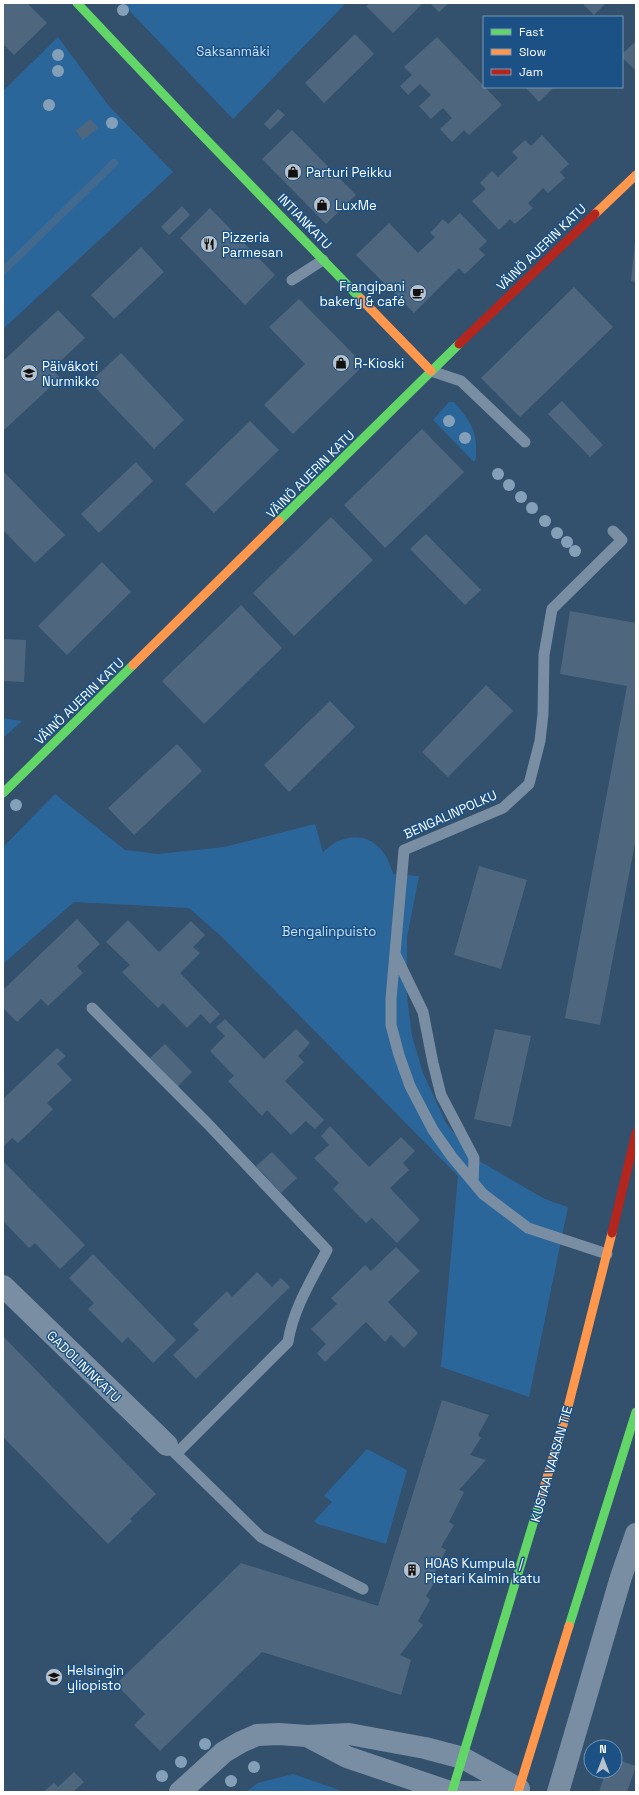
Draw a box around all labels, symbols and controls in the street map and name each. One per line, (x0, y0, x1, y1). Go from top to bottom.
legend (483, 16, 623, 88)
text: Fast (519, 24, 544, 40)
park label: Saksanmäki (196, 43, 270, 60)
text: Slow (519, 44, 546, 60)
text: Jam (519, 64, 543, 80)
shop icon: Parturi Peikku (283, 162, 303, 182)
place label: Parturi Peikku (306, 164, 392, 181)
street label: INTIANKATU (274, 190, 335, 253)
shop icon: LuxMe (312, 195, 332, 215)
place label: LuxMe (335, 197, 377, 214)
street label: VÄINÖ AUERIN KATU (493, 200, 590, 294)
place label: Pizzeria Parmesan (222, 229, 283, 261)
restaurant icon: Pizzeria Parmesan (199, 234, 219, 254)
place label: Frangipani bakery & café (319, 278, 405, 310)
cafe icon: Frangipani bakery & café (408, 283, 428, 303)
shop icon: R-Kioski (331, 353, 351, 373)
place label: R-Kioski (354, 355, 404, 372)
place label: Päiväkoti Nurmikko (42, 358, 100, 390)
school or university icon: Päiväkoti Nurmikko (19, 363, 39, 383)
street label: VÄINÖ AUERIN KATU (263, 427, 358, 522)
street label: VÄINÖ AUERIN KATU (31, 654, 128, 748)
street label: BENGALINPOLKU (401, 786, 500, 843)
park label: Bengalinpuisto (282, 923, 376, 940)
street label: GADOLININKATU (43, 1327, 124, 1406)
street label: KUSTAA VAASAN TIE (527, 1404, 576, 1524)
place label: HOAS Kumpula / Pietari Kalmin katu (425, 1555, 540, 1587)
building icon: HOAS Kumpula / Pietari Kalmin katu (402, 1560, 422, 1580)
place label: Helsingin yliopisto (67, 1662, 124, 1694)
school or university icon: Helsingin yliopisto (44, 1667, 64, 1687)
north arrow (583, 1739, 623, 1779)
text: N (599, 1742, 607, 1756)

